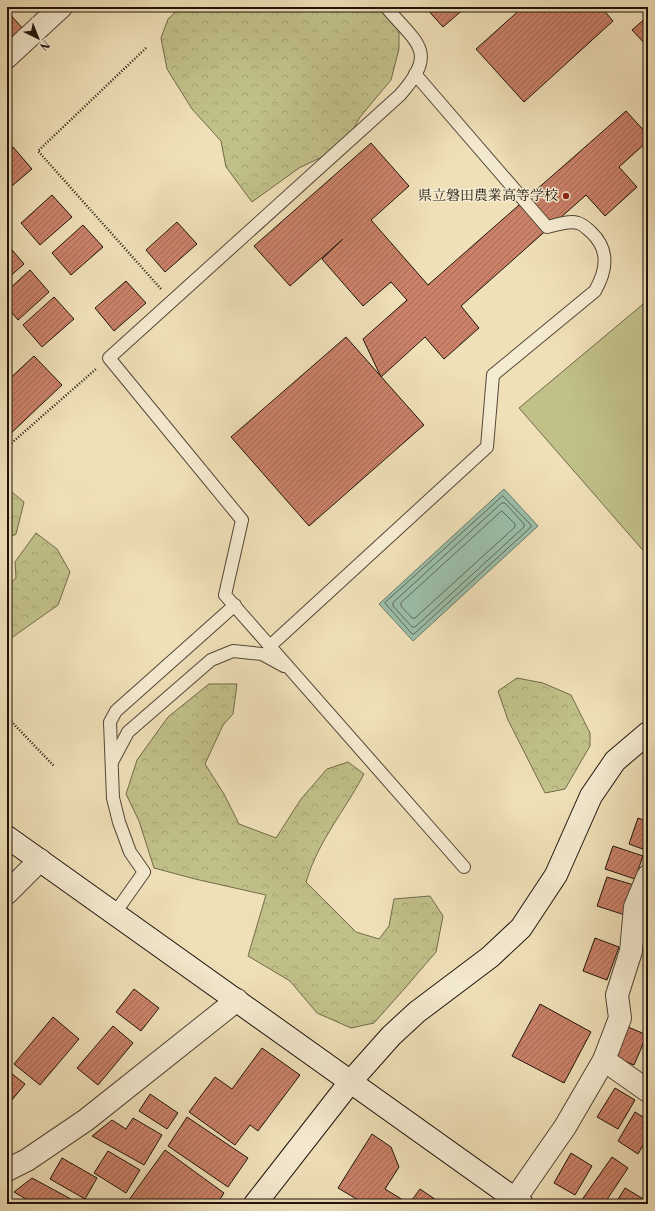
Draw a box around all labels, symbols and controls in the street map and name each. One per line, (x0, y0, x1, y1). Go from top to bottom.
north arrow (18, 18, 58, 58)
text: N (36, 36, 52, 53)
place label: 県立磐田農業高等学校 (418, 187, 558, 205)
marker: 県立磐田農業高等学校 (561, 191, 571, 201)

